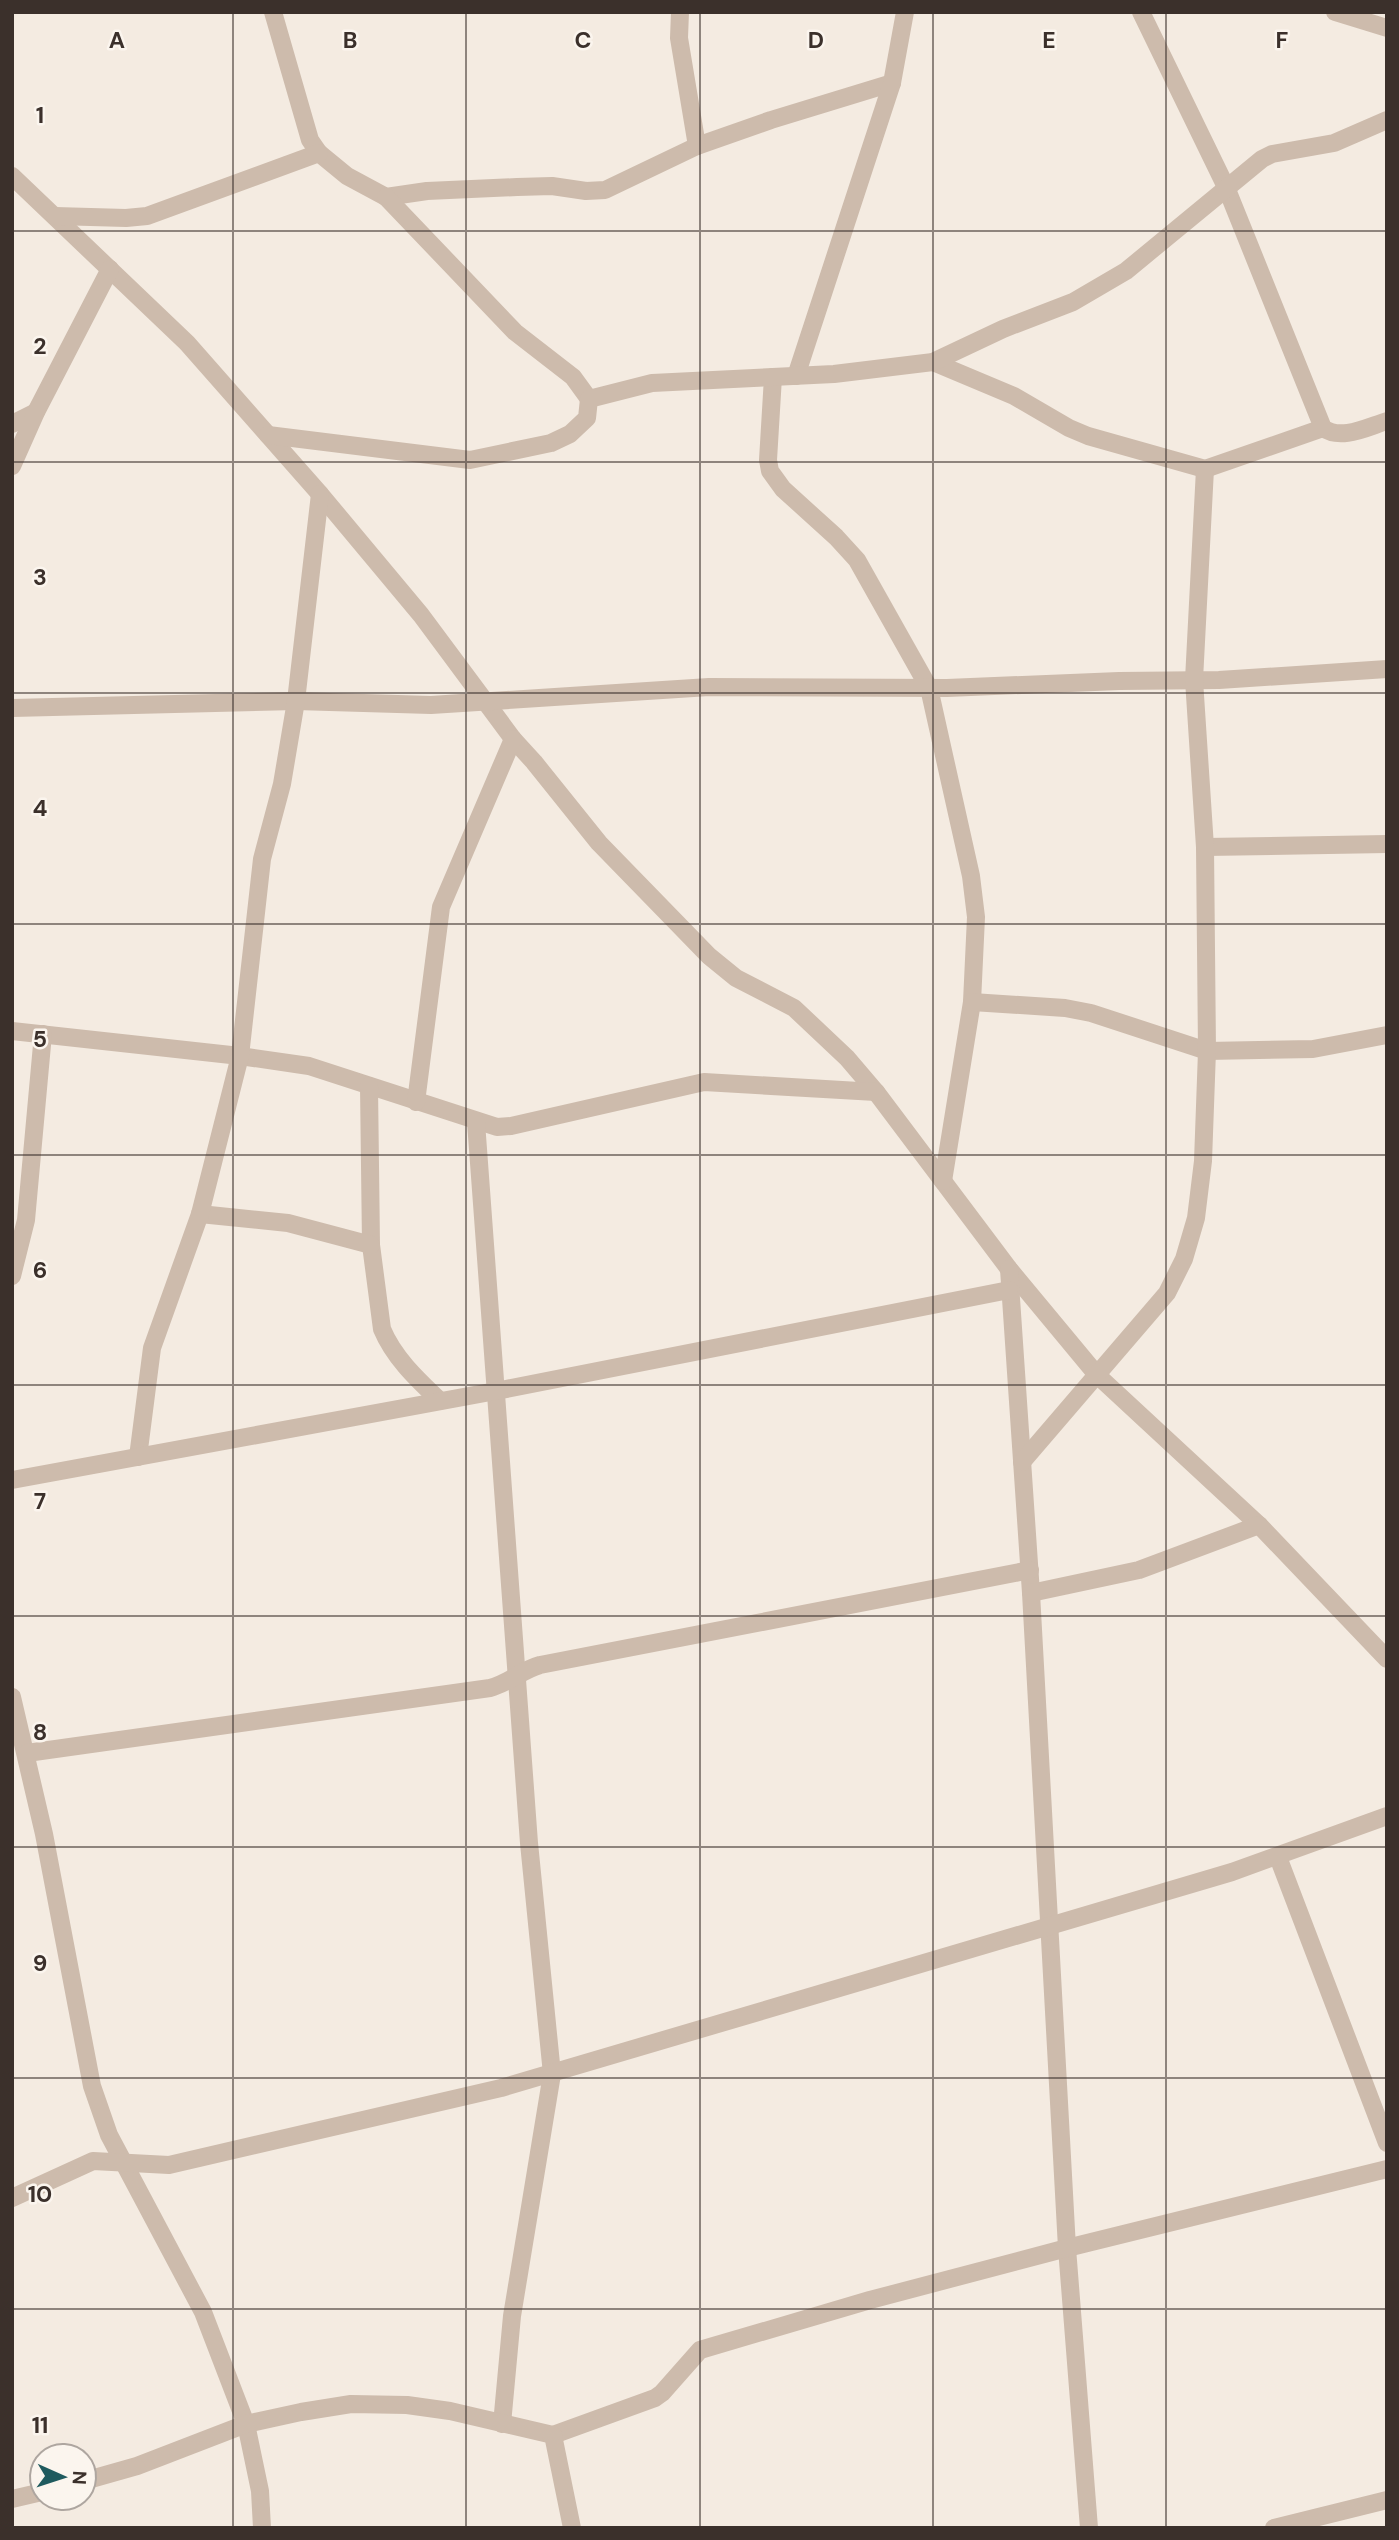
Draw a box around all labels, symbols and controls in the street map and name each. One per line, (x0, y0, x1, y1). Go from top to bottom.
text: A (109, 25, 125, 55)
text: B (343, 25, 357, 55)
text: C (575, 25, 591, 55)
text: D (808, 25, 824, 55)
text: E (1042, 25, 1056, 55)
text: F (1276, 25, 1289, 55)
text: 1 (36, 100, 44, 130)
text: 2 (33, 331, 47, 361)
text: 3 (33, 562, 47, 592)
text: 4 (33, 793, 48, 823)
text: 5 (33, 1024, 47, 1054)
text: 6 (33, 1255, 47, 1285)
text: 7 (34, 1486, 46, 1516)
text: 8 (33, 1717, 47, 1747)
text: 9 (33, 1948, 47, 1978)
text: 10 (28, 2179, 52, 2209)
text: 11 (32, 2410, 48, 2440)
north arrow (28, 2442, 98, 2512)
text: N (67, 2470, 92, 2485)

